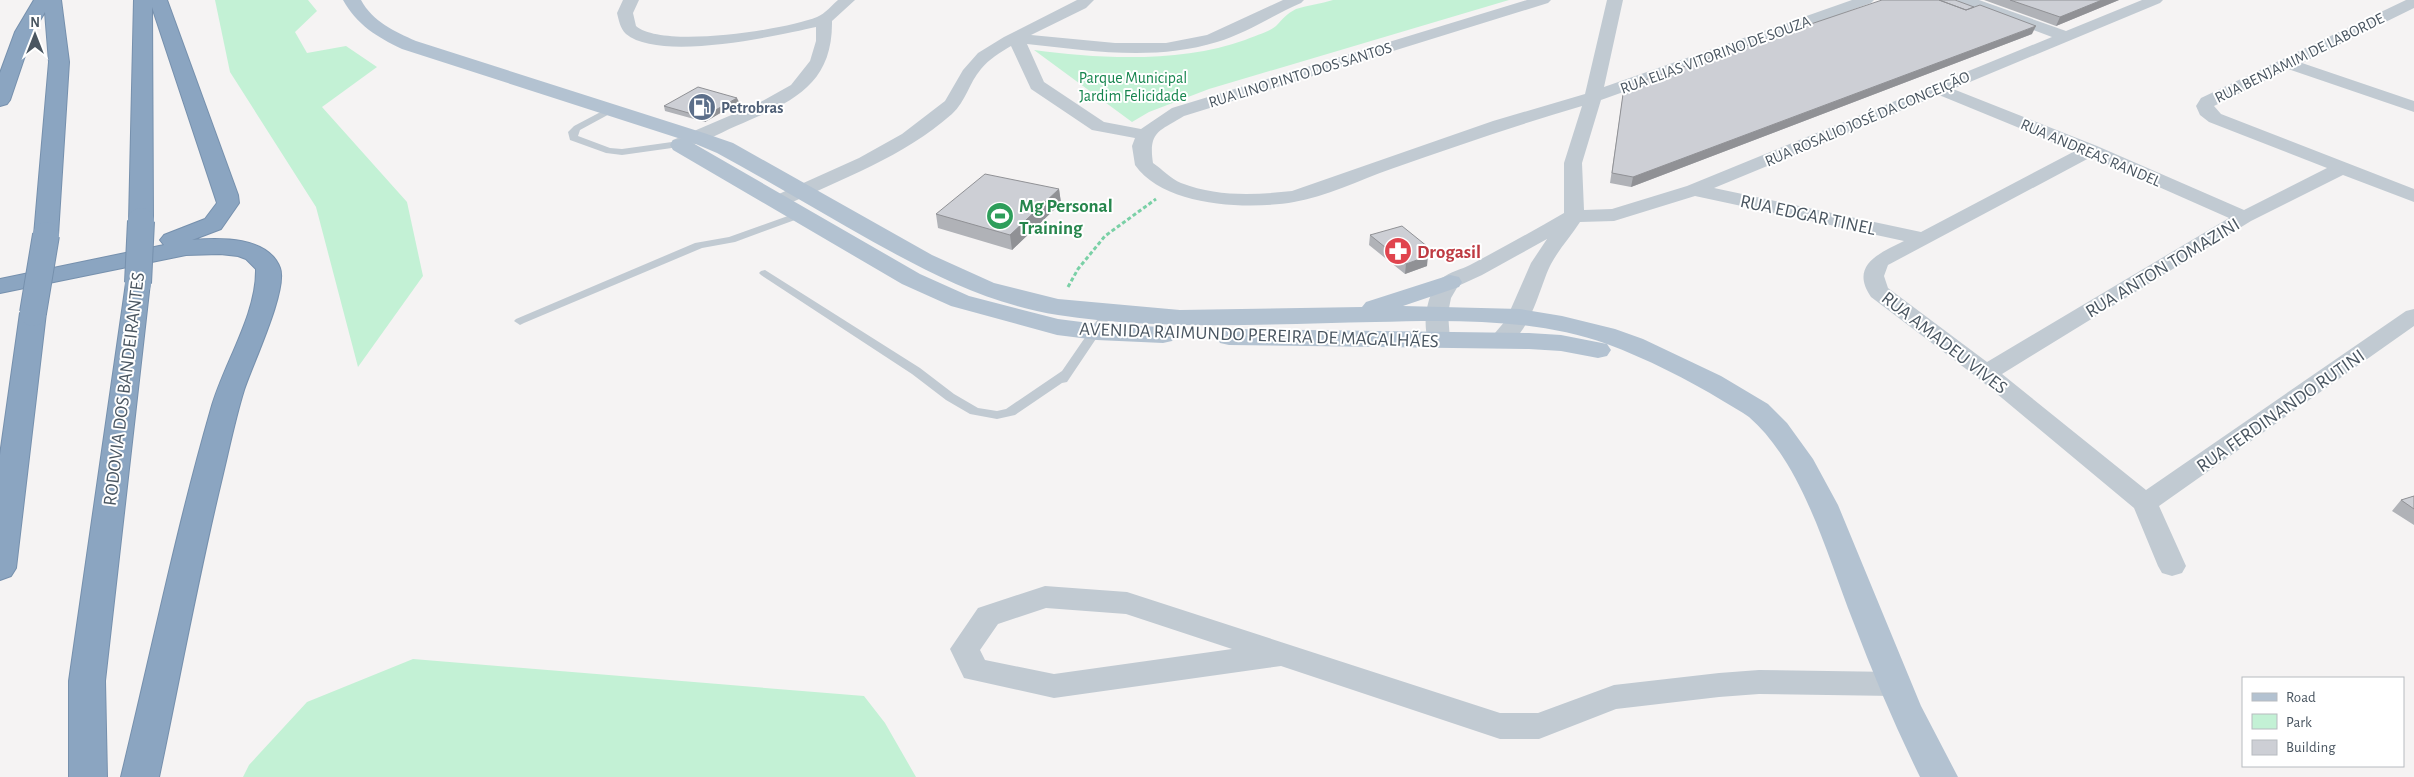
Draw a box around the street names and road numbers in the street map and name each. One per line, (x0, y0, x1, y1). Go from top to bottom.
street label: RUA BENJAMIM DE LABORDE (2212, 10, 2387, 106)
street label: RUA ELIAS VITORINO DE SOUZA (1618, 13, 1813, 97)
street label: RUA LINO PINTO DOS SANTOS (1207, 39, 1394, 111)
street label: RUA ROSALIO JOSÉ DA CONCEIÇÃO (1762, 67, 1972, 169)
street label: RUA ANDREAS RANDEL (2018, 116, 2163, 190)
street label: RUA EDGAR TINEL (1738, 192, 1877, 239)
street label: RUA ANTON TOMAZINI (2082, 215, 2243, 322)
street label: RODOVIA DOS BANDEIRANTES (101, 271, 148, 507)
street label: RUA AMADEU VIVES (1878, 288, 2010, 398)
street label: AVENIDA RAIMUNDO PEREIRA DE MAGALHÃES (1079, 318, 1439, 351)
street label: RUA FERDINANDO RUTINI (2193, 346, 2368, 476)

